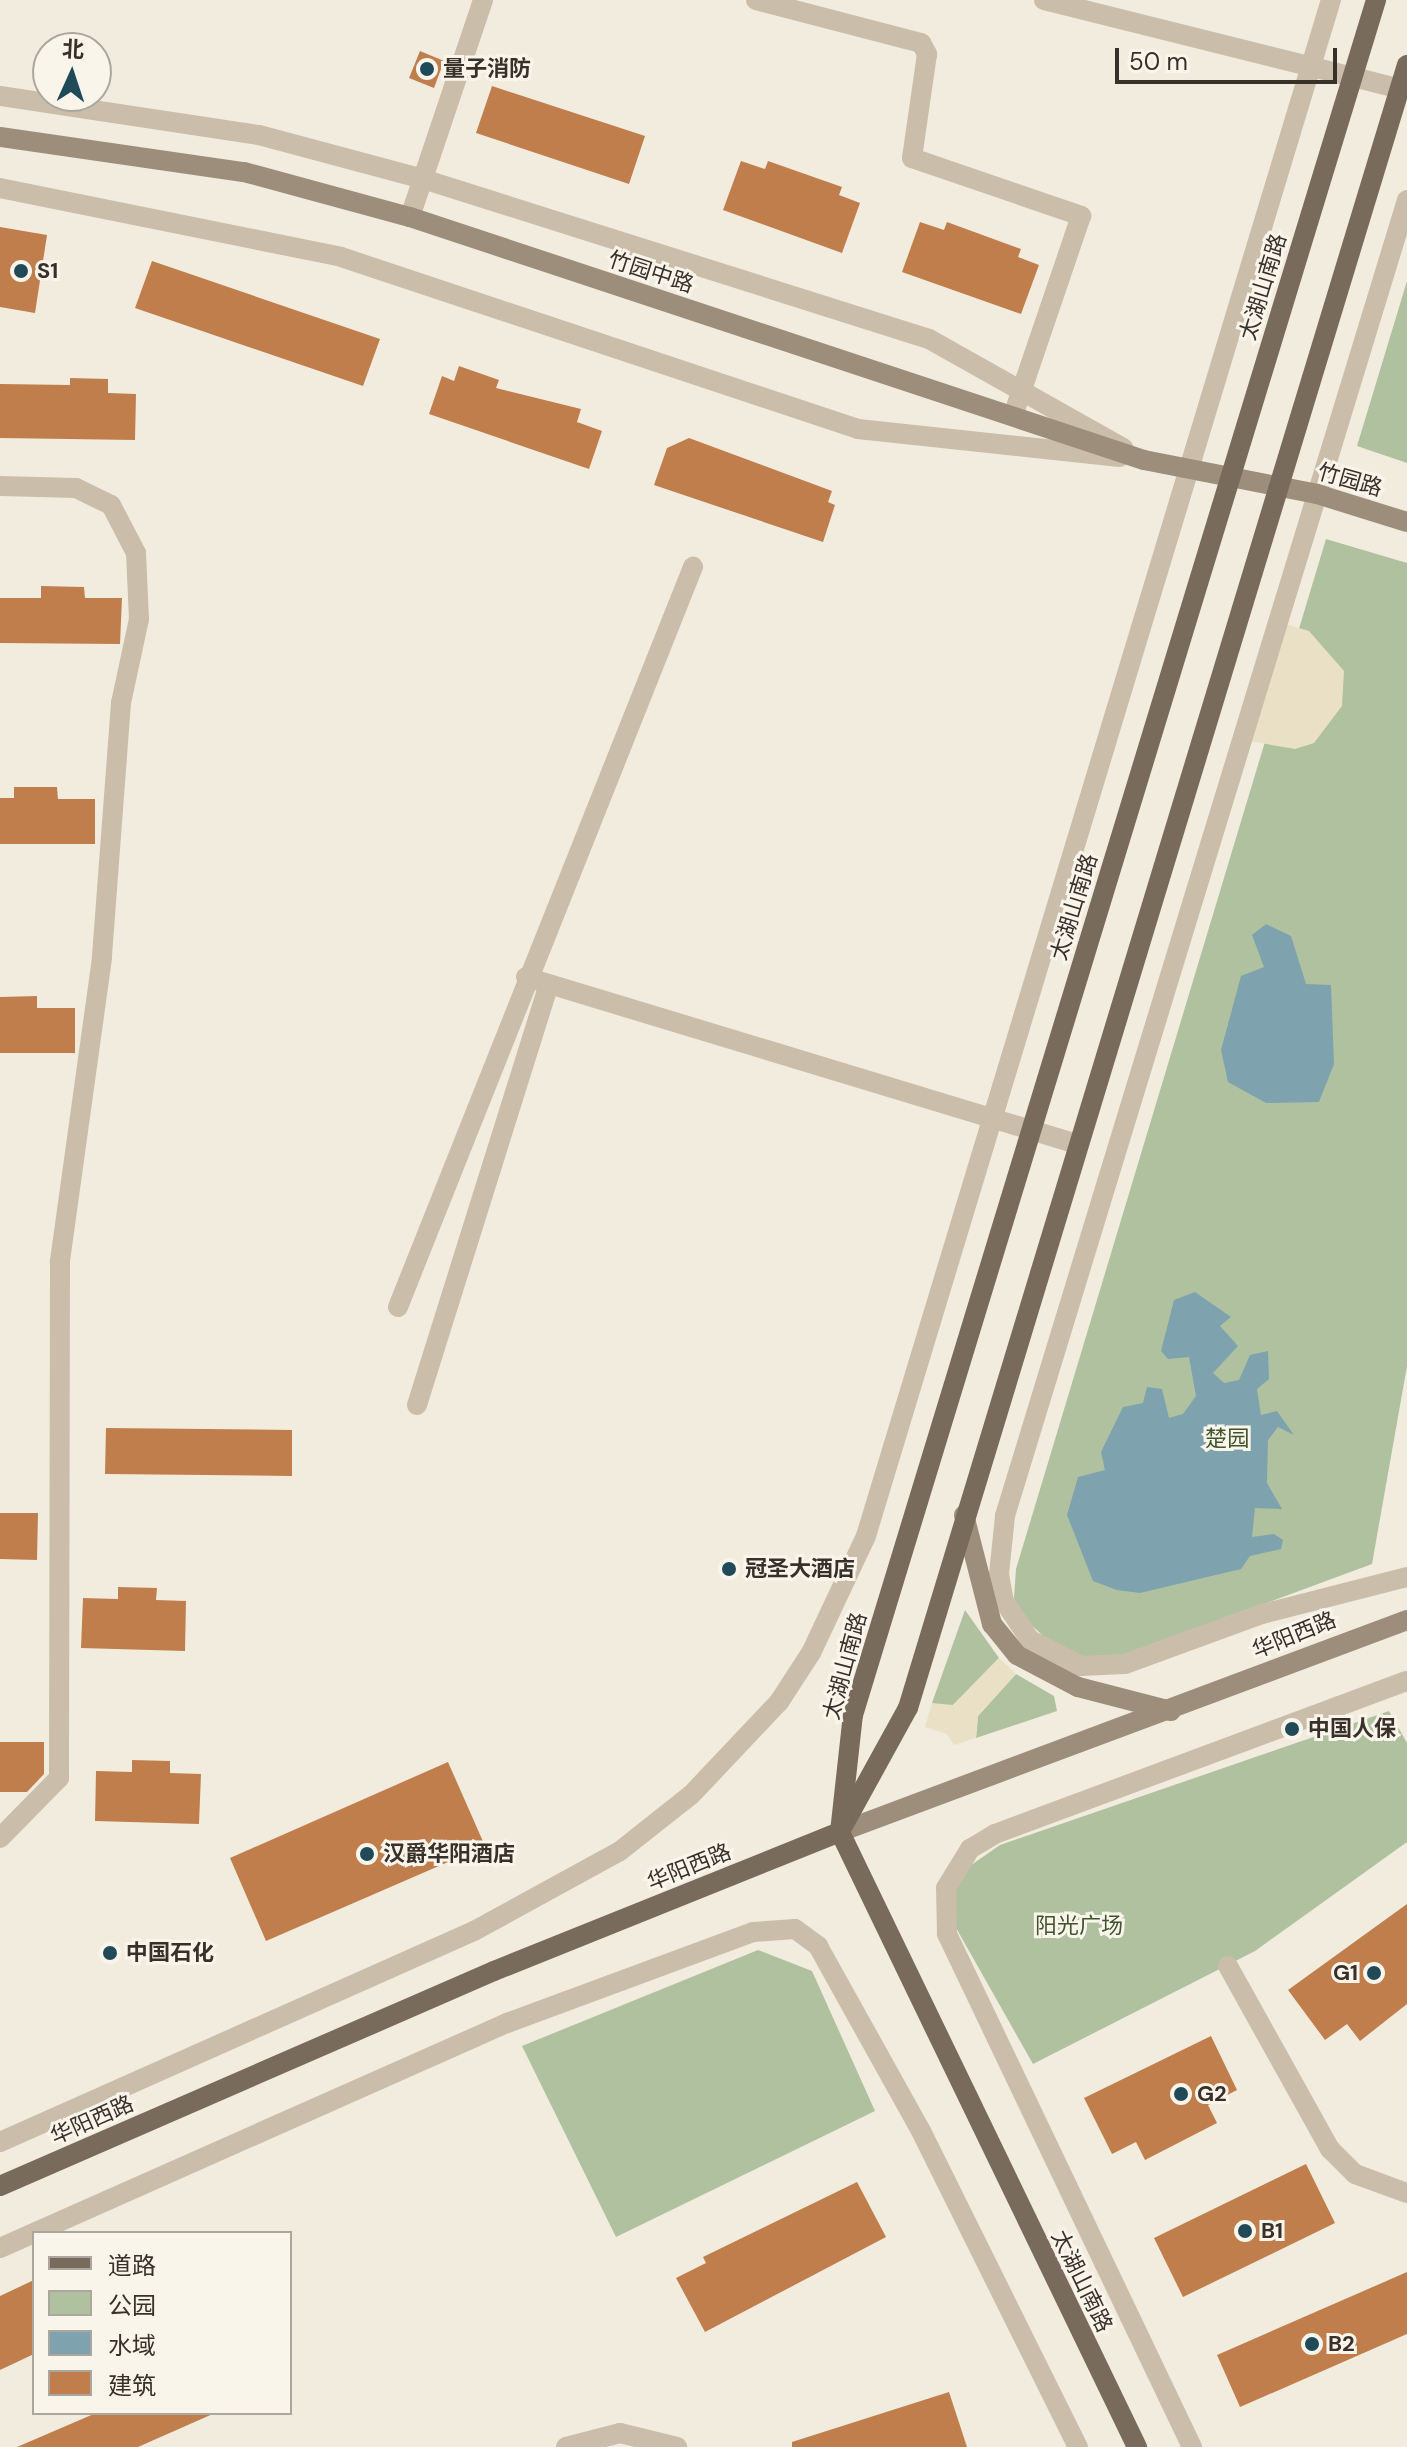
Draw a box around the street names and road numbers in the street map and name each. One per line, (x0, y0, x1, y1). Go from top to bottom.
street label: 太湖山南路 (1234, 231, 1292, 343)
street label: 竹园中路 (605, 246, 697, 298)
street label: 竹园路 (1315, 458, 1385, 502)
street label: 太湖山南路 (1045, 851, 1103, 963)
street label: 华阳西路 (1248, 1606, 1340, 1664)
street label: 太湖山南路 (818, 1609, 872, 1723)
street label: 华阳西路 (643, 1838, 735, 1896)
street label: 华阳西路 (46, 2090, 138, 2150)
street label: 太湖山南路 (1046, 2226, 1118, 2336)

